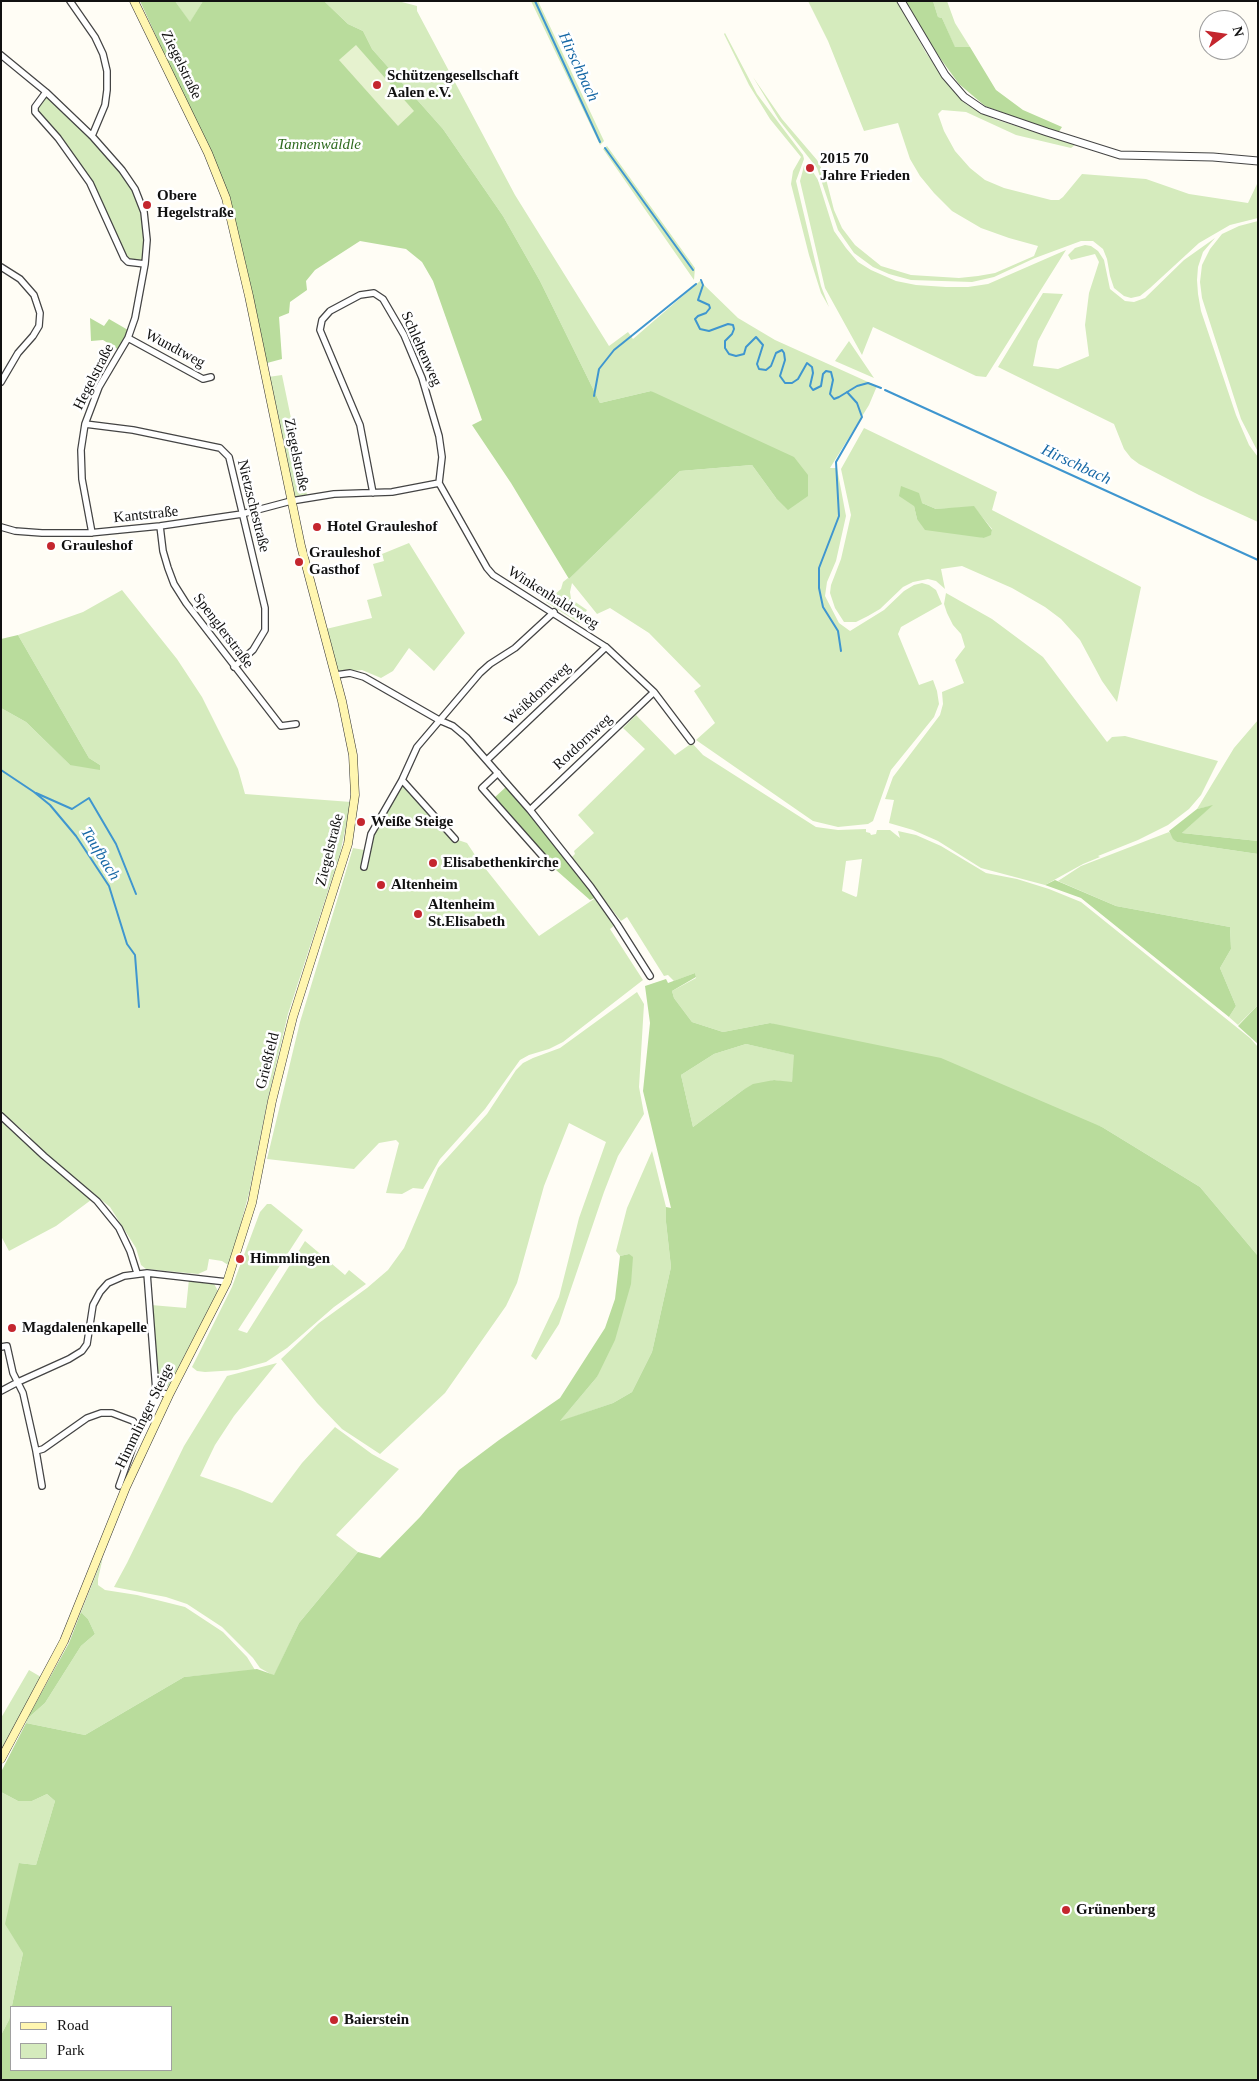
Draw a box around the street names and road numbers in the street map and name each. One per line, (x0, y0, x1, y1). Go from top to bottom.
street label: Ziegelstraße (157, 28, 205, 102)
street label: Schlehenweg (397, 309, 445, 389)
street label: Wundtweg (142, 326, 208, 372)
street label: Hegelstraße (70, 341, 118, 413)
street label: Ziegelstraße (279, 417, 313, 493)
street label: Nietzschestraße (233, 458, 273, 554)
street label: Kantstraße (113, 503, 179, 527)
street label: Winkenhaldeweg (504, 563, 602, 633)
street label: Spenglerstraße (189, 590, 257, 672)
street label: Weißdornweg (501, 659, 575, 729)
street label: Rotdornweg (550, 710, 616, 774)
street label: Ziegelstraße (312, 812, 348, 888)
street label: Grießfeld (252, 1031, 284, 1091)
street label: Himmlinger Steige (112, 1361, 178, 1471)

